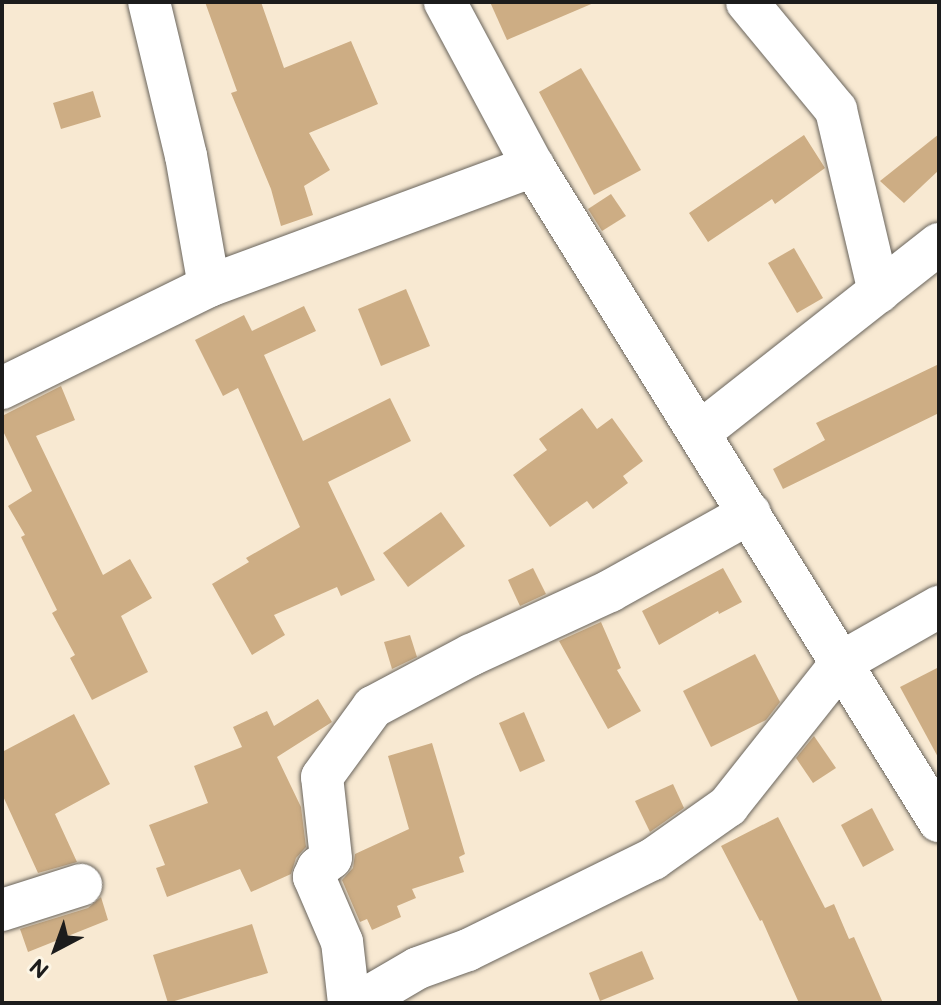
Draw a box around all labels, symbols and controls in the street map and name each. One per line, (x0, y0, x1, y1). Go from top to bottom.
north arrow (16, 909, 96, 989)
text: N (25, 952, 55, 983)

